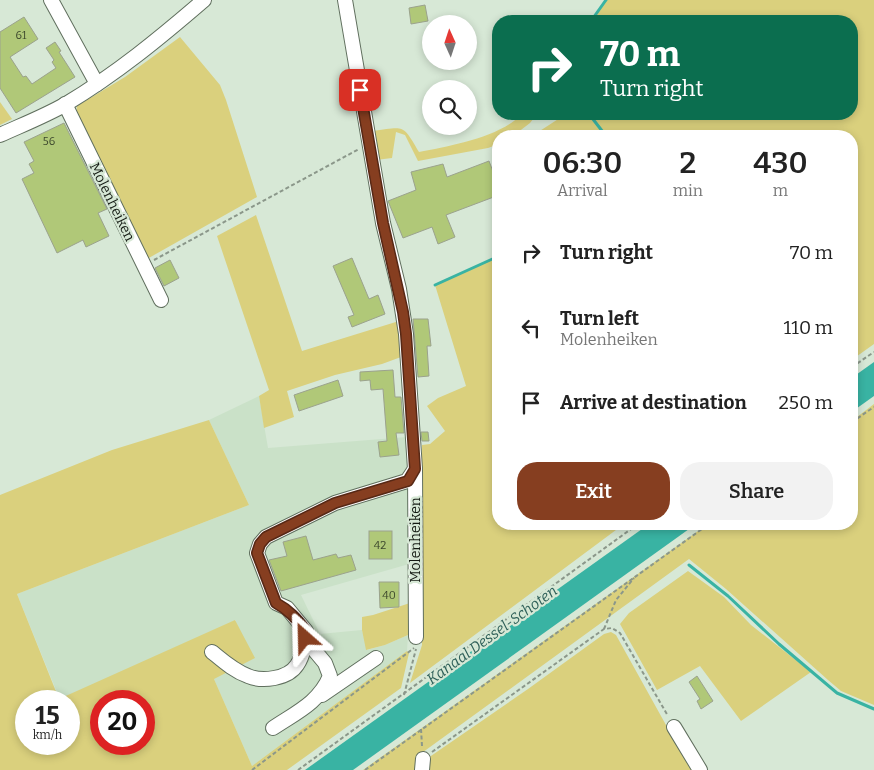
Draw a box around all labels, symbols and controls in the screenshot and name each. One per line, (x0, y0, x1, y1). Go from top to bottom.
north arrow (422, 15, 478, 70)
map controls (422, 15, 477, 135)
house number: 61 (16, 29, 27, 42)
text: 70 m (600, 33, 680, 75)
icon: right (517, 35, 582, 100)
pin (339, 69, 381, 111)
text: Turn right (600, 75, 703, 102)
icon: arrive (346, 76, 374, 104)
button: search (422, 80, 477, 135)
house number: 56 (43, 135, 55, 148)
text: 06:30 (542, 145, 622, 181)
text: 2 (679, 145, 696, 181)
text: 430 (753, 145, 808, 181)
street label: Molenheiken (86, 160, 138, 244)
text: Arrival (557, 181, 608, 200)
text: min (673, 181, 703, 200)
text: m (773, 181, 788, 200)
icon: right (517, 239, 545, 267)
text: Turn right (560, 241, 653, 264)
text: 70 m (790, 241, 833, 264)
text: Turn left (560, 307, 639, 330)
icon: left (517, 314, 545, 342)
text: 110 m (783, 316, 833, 339)
text: Molenheiken (560, 330, 658, 349)
icon: arrive (517, 389, 545, 417)
text: Arrive at destination (560, 391, 747, 414)
text: 250 m (778, 391, 833, 414)
button: Exit (517, 462, 670, 520)
button: Share (680, 462, 833, 520)
street label: Molenheiken (407, 497, 424, 583)
house number: 42 (374, 539, 386, 552)
water label: Kanaal Dessel-Schoten (423, 582, 561, 688)
house number: 40 (382, 589, 396, 602)
position arrow (278, 611, 330, 663)
speed limit sign: 20 (90, 690, 155, 755)
text: 15 (35, 701, 60, 731)
text: km/h (33, 728, 62, 742)

